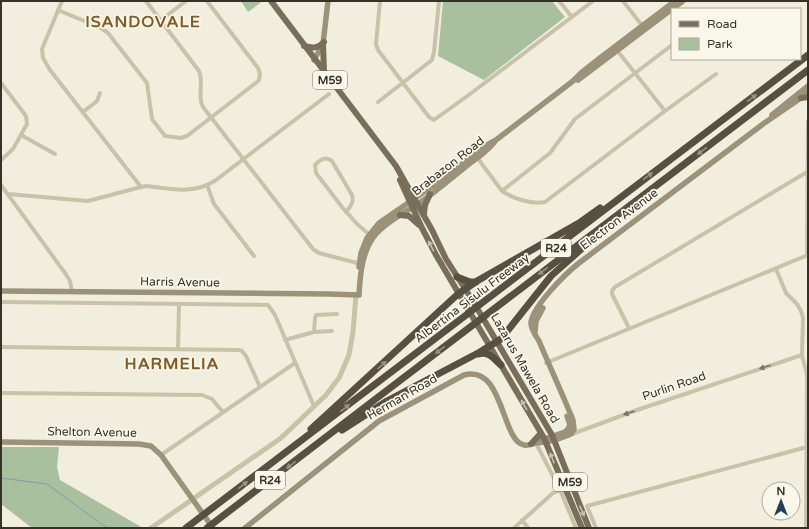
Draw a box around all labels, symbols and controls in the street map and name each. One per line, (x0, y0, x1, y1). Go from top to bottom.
legend (671, 8, 801, 60)
district label: ISANDOVALE (85, 12, 201, 32)
text: Road (707, 17, 737, 31)
text: Park (707, 37, 733, 51)
road number: M59 (313, 71, 347, 89)
one-way arrow (747, 94, 757, 102)
street label: Brabazon Road (409, 133, 487, 199)
one-way arrow (696, 147, 707, 156)
one-way arrow (643, 172, 654, 180)
street label: Electron Avenue (577, 185, 661, 253)
road number: R24 (541, 239, 571, 257)
one-way arrow (428, 241, 435, 252)
street label: Albertina Sisulu Freeway (412, 250, 532, 346)
one-way arrow (538, 267, 549, 275)
street label: Harris Avenue (140, 274, 220, 290)
street label: Lazarus Mawela Road (488, 311, 562, 425)
one-way arrow (434, 346, 445, 354)
district label: HARMELIA (125, 354, 219, 374)
one-way arrow (377, 361, 386, 370)
one-way arrow (759, 365, 771, 371)
street label: Purlin Road (640, 369, 708, 403)
street label: Herman Road (364, 371, 440, 423)
one-way arrow (521, 400, 528, 411)
one-way arrow (339, 404, 350, 412)
one-way arrow (622, 410, 634, 416)
street label: Shelton Avenue (47, 424, 137, 440)
one-way arrow (549, 453, 555, 464)
one-way arrow (285, 460, 296, 469)
road number: R24 (255, 471, 285, 489)
road number: M59 (553, 473, 587, 491)
north arrow (761, 481, 801, 521)
one-way arrow (238, 482, 248, 490)
text: N (777, 485, 785, 498)
one-way arrow (579, 506, 585, 517)

